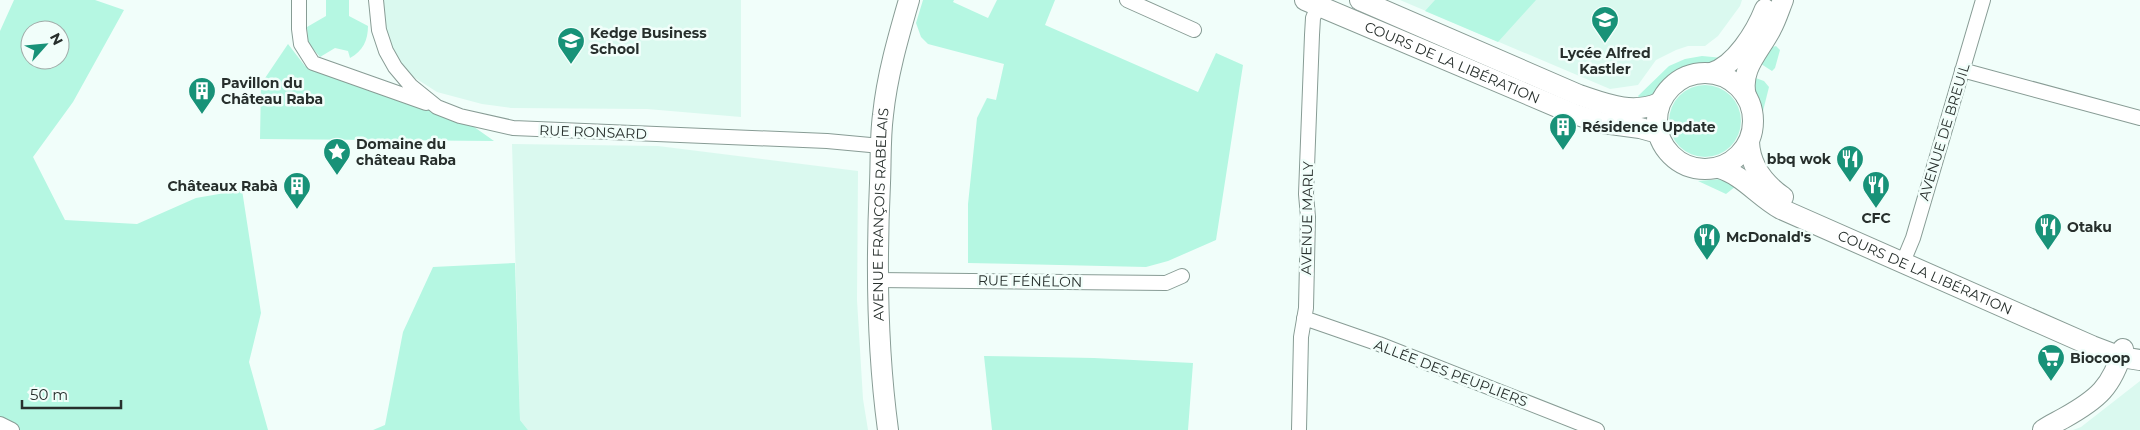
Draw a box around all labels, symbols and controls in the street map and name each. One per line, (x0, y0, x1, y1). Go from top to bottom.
school or university icon: Lycée Alfred Kastler (1590, 5, 1620, 44)
street label: COURS DE LA LIBÉRATION (1362, 17, 1543, 108)
north arrow (20, 20, 70, 70)
place label: Kedge Business School (590, 24, 707, 58)
school or university icon: Kedge Business School (556, 26, 586, 65)
text: N (46, 30, 67, 48)
place label: Lycée Alfred Kastler (1559, 44, 1651, 78)
street label: AVENUE DE BREUIL (1915, 61, 1974, 203)
place label: Pavillon du Château Raba (221, 74, 323, 108)
building icon: Pavillon du Château Raba (187, 76, 217, 115)
street label: AVENUE FRANÇOIS RABELAIS (869, 107, 893, 321)
building icon: Résidence Update (1548, 112, 1578, 151)
place label: Résidence Update (1582, 118, 1716, 136)
street label: RUE RONSARD (539, 121, 647, 143)
place label: Domaine du château Raba (356, 135, 456, 169)
place icon: Domaine du château Raba (322, 137, 352, 176)
restaurant icon: bbq wok (1835, 144, 1865, 183)
place label: bbq wok (1767, 150, 1832, 168)
street label: AVENUE MARLY (1297, 161, 1317, 275)
restaurant icon: CFC (1861, 170, 1891, 209)
building icon: Châteaux Rabà (282, 171, 312, 210)
place label: Châteaux Rabà (167, 177, 278, 195)
place label: CFC (1861, 209, 1891, 227)
restaurant icon: Otaku (2033, 212, 2063, 251)
place label: Otaku (2067, 218, 2112, 236)
restaurant icon: McDonald's (1692, 222, 1722, 261)
street label: COURS DE LA LIBÉRATION (1835, 226, 2015, 319)
place label: McDonald's (1726, 228, 1812, 246)
street label: RUE FÉNÉLON (978, 271, 1082, 291)
street label: ALLÉE DES PEUPLIERS (1372, 335, 1530, 411)
supermarket icon: Biocoop (2036, 343, 2066, 382)
place label: Biocoop (2070, 349, 2131, 367)
scale bar (22, 378, 121, 410)
text: 50 m (30, 385, 68, 404)

